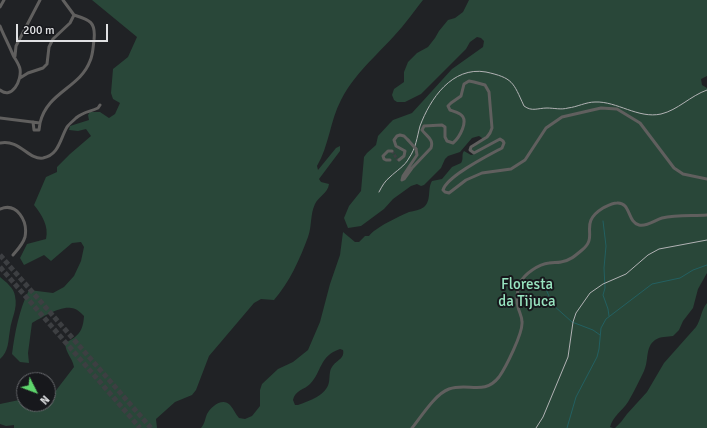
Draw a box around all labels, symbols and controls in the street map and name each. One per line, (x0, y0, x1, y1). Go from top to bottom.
scale bar (18, 16, 110, 42)
text: 200 m (23, 23, 55, 38)
park label: Floresta da Tijuca (498, 276, 556, 311)
north arrow (16, 372, 56, 412)
text: N (37, 393, 52, 407)

